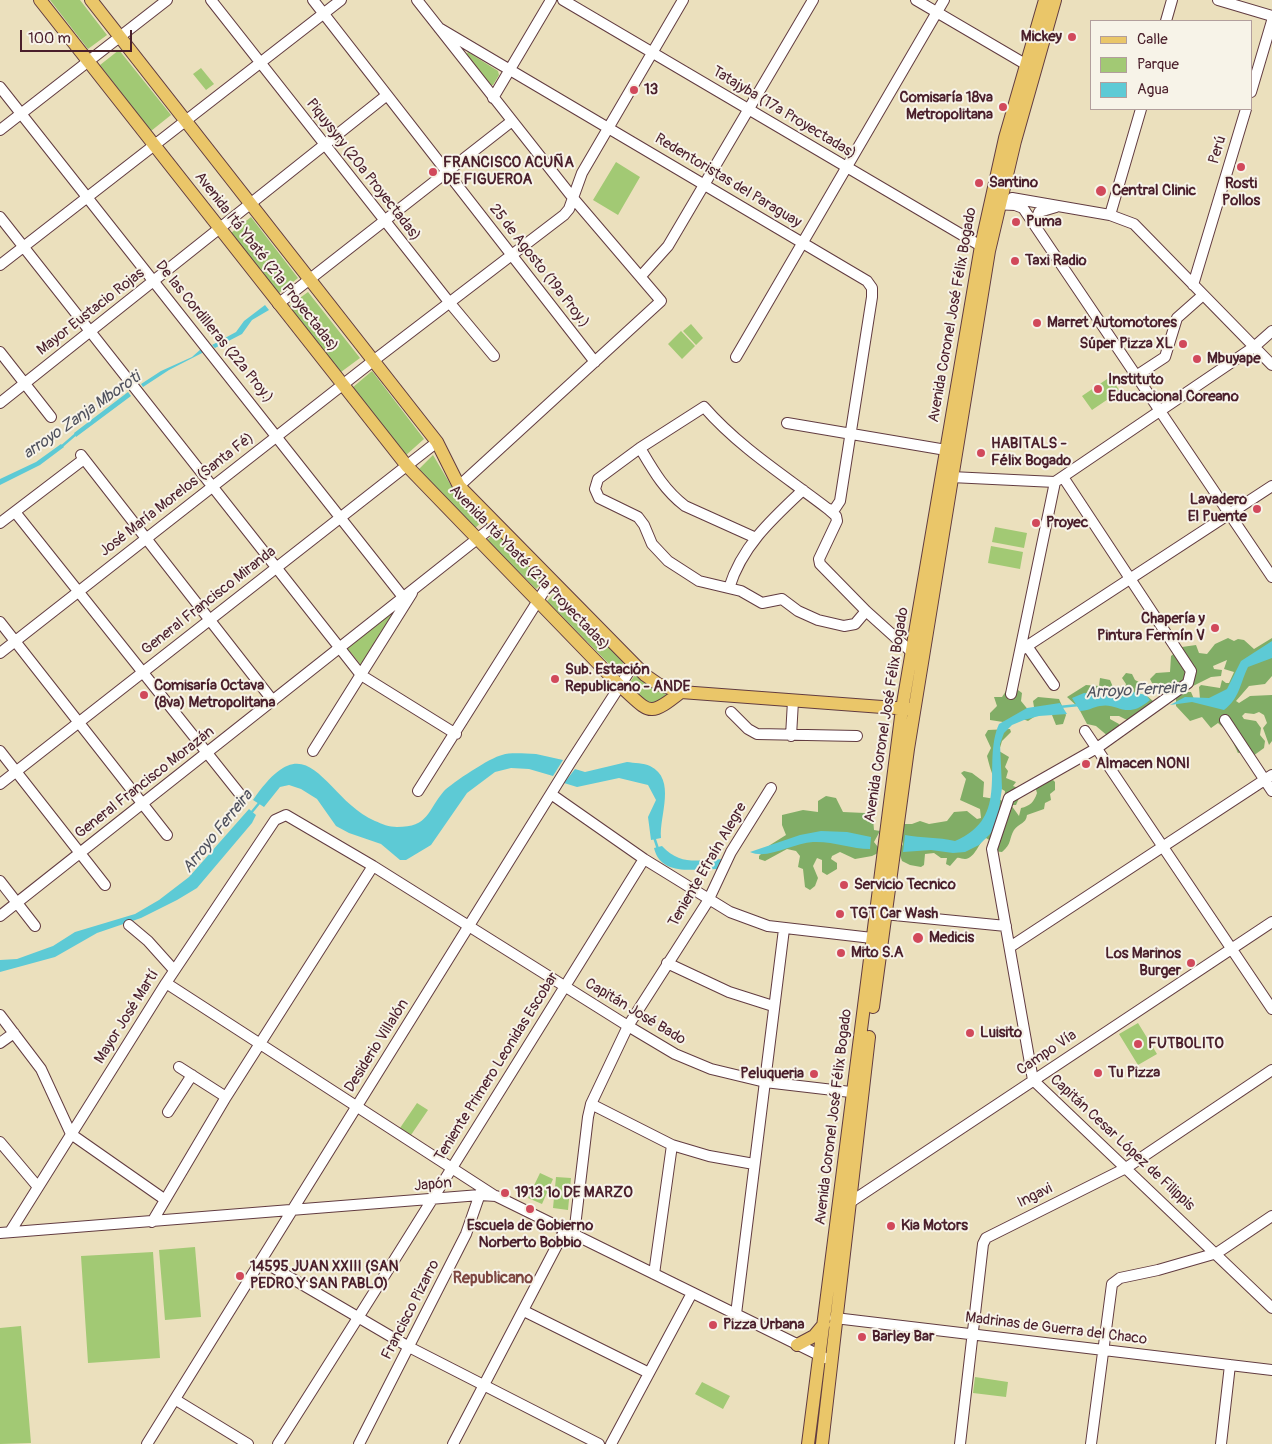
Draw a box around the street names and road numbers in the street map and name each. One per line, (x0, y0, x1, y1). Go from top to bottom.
street label: Tatajyba (17ª Proyectadas) (709, 63, 859, 163)
street label: Piquysyry (20ª Proyectadas) (302, 95, 424, 245)
street label: Redentoristas del Paraguay (651, 130, 805, 232)
street label: Perú (1205, 134, 1231, 166)
street label: Avenida Itá Ybaté (21ª Proyectadas) (190, 169, 342, 355)
street label: 25 de Agosto (19ª Proy.) (485, 201, 593, 331)
street label: Avenida Coronel José Félix Bogado (925, 206, 981, 424)
street label: De las Cordilleras (22ª Proy.) (151, 257, 277, 407)
street label: Mayor Eustacio Rojas (34, 264, 148, 360)
street label: José María Morelos (Santa Fé) (96, 429, 258, 561)
street label: Avenida Itá Ybaté (21ª Proyectadas) (445, 482, 613, 654)
street label: General Francisco Miranda (138, 543, 280, 659)
street label: Avenida Coronel José Félix Bogado (861, 606, 913, 824)
street label: General Francisco Morazán (72, 723, 218, 843)
street label: Teniente Efraín Alegre (665, 800, 751, 930)
street label: Mayor José Martí (91, 967, 163, 1067)
street label: Teniente Primero Leonidas Escobar (431, 969, 563, 1165)
street label: Capitán José Bado (581, 975, 689, 1049)
street label: Desiderio Villalón (341, 996, 413, 1096)
street label: Avenida Coronel José Félix Bogado (812, 1008, 856, 1226)
street label: Campo Vía (1014, 1026, 1080, 1080)
street label: Capitán Cesar López de Filippis (1046, 1071, 1198, 1215)
street label: Japón (413, 1174, 453, 1196)
street label: Ingavi (1015, 1180, 1055, 1212)
street label: Francisco Pizarro (378, 1257, 444, 1363)
street label: Madrinas de Guerra del Chaco (964, 1309, 1148, 1349)

